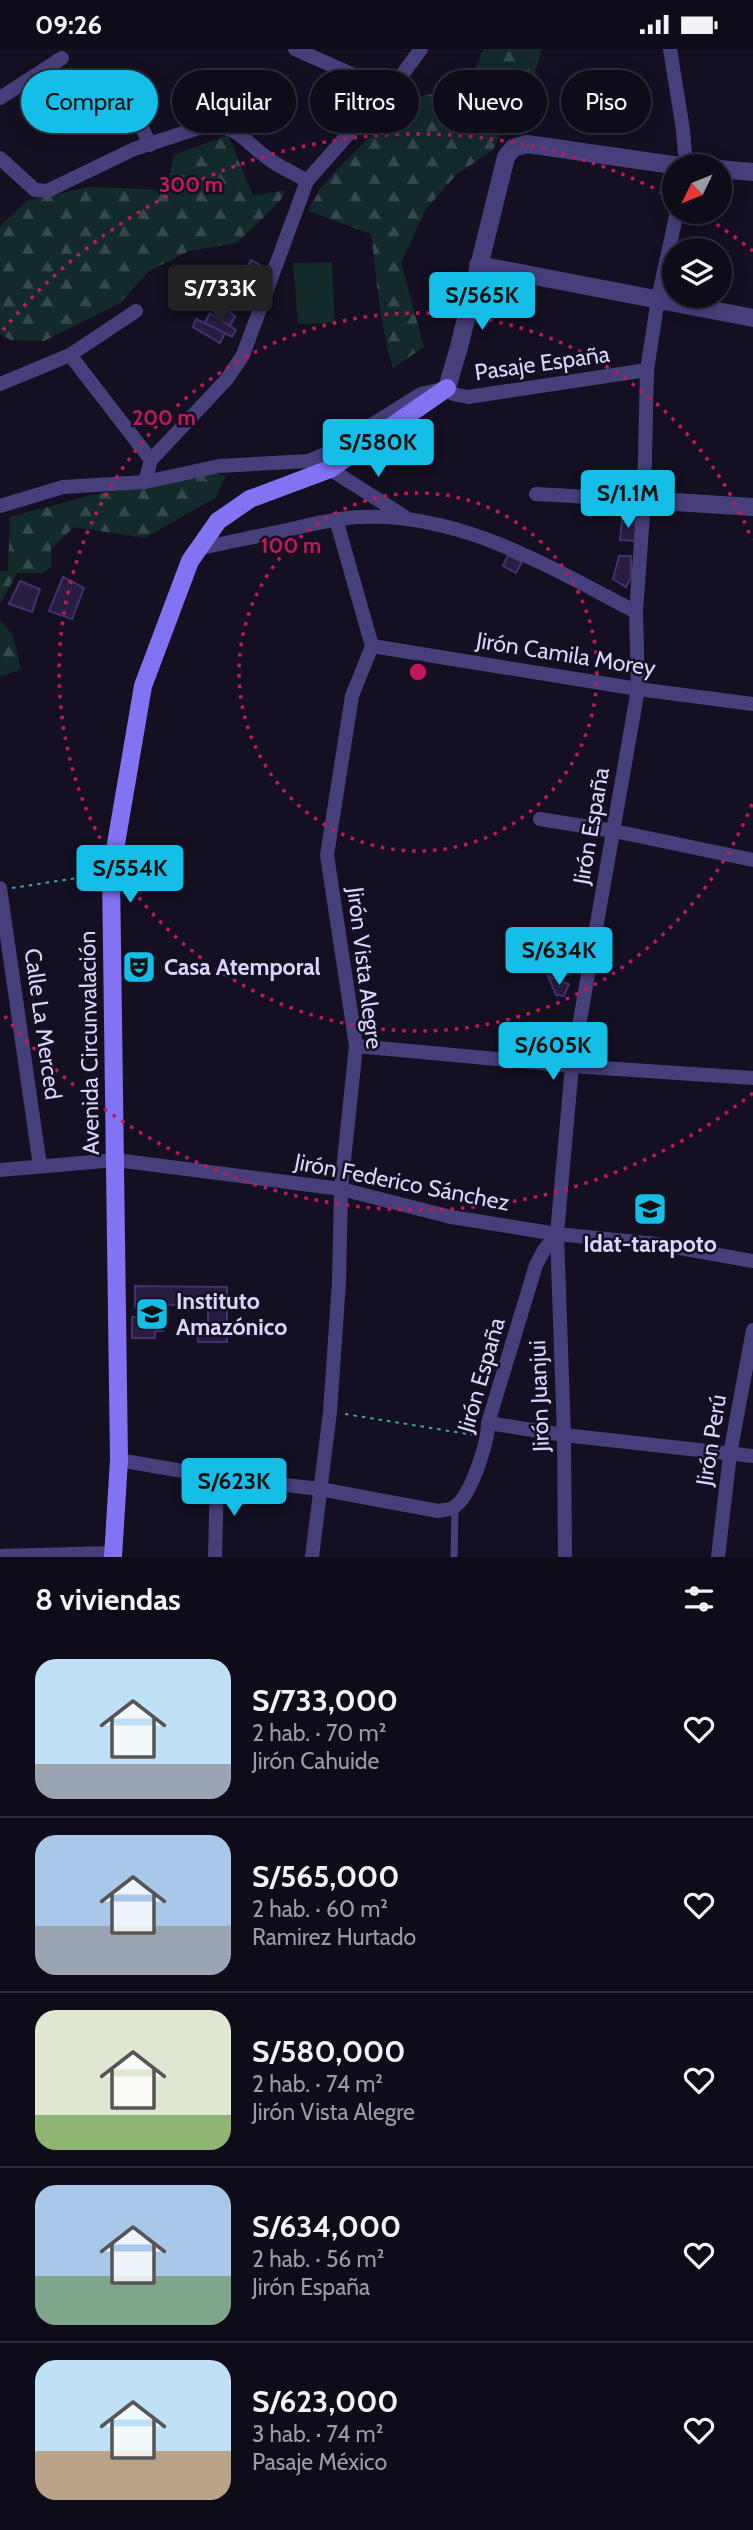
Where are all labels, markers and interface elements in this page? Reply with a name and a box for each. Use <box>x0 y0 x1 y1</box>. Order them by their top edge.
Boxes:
text: 09:26 <box>35 9 102 41</box>
chip: Comprar <box>21 70 158 133</box>
chip: Alquilar <box>172 70 296 133</box>
chip: Filtros <box>310 70 419 133</box>
chip: Nuevo <box>433 70 547 133</box>
chip: Piso <box>561 70 651 133</box>
north arrow <box>662 154 732 224</box>
map controls <box>662 154 732 308</box>
text: 300 m <box>159 172 223 197</box>
button: layers <box>662 238 732 308</box>
pin: S/733K <box>163 265 277 325</box>
pin: S/565K <box>425 273 539 332</box>
text: S/733K <box>184 274 256 302</box>
text: S/565K <box>445 281 519 309</box>
street label: Pasaje España <box>473 340 611 386</box>
text: 200 m <box>132 405 196 430</box>
pin: S/580K <box>321 419 435 479</box>
text: S/580K <box>339 428 417 456</box>
pin: S/1.1M <box>571 470 685 530</box>
text: S/1.1M <box>597 479 659 507</box>
text: 100 m <box>261 533 321 558</box>
street label: Jirón Camila Morey <box>473 626 658 682</box>
centre of rings <box>406 660 430 684</box>
street label: Jirón España <box>567 765 615 888</box>
pin: S/554K <box>73 845 187 905</box>
text: S/554K <box>92 854 168 882</box>
street label: Jirón Vista Alegre <box>341 884 389 1051</box>
pin: S/634K <box>502 927 616 987</box>
street label: Avenida Circunvalación <box>73 931 105 1155</box>
text: S/634K <box>521 936 597 964</box>
street label: Calle La Merced <box>19 946 67 1102</box>
theatre icon: Casa Atemporal <box>120 948 158 986</box>
place label: Casa Atemporal <box>164 953 321 981</box>
pin: S/605K <box>496 1023 610 1082</box>
text: S/605K <box>515 1031 591 1059</box>
street label: Jirón Federico Sánchez <box>291 1147 512 1217</box>
school or university icon: Idat-tarapoto <box>631 1190 669 1228</box>
place label: Idat-tarapoto <box>583 1230 717 1258</box>
place label: Instituto Amazónico <box>176 1287 287 1341</box>
school or university icon: Instituto Amazónico <box>133 1295 171 1333</box>
street label: Jirón España <box>451 1314 511 1437</box>
street label: Jirón Juanjui <box>523 1340 555 1453</box>
street label: Jirón Perú <box>690 1392 732 1489</box>
pin: S/623K <box>177 1459 291 1518</box>
text: S/623K <box>198 1467 270 1495</box>
icon: filters <box>680 1580 718 1618</box>
text: 8 viviendas <box>35 1581 181 1618</box>
text: S/733,000 <box>252 1682 398 1719</box>
icon: home <box>91 1687 175 1771</box>
icon: heart <box>680 1710 718 1748</box>
text: 2 hab. · 70 m² <box>252 1719 386 1747</box>
text: Jirón Cahuide <box>252 1747 379 1775</box>
text: S/565,000 <box>252 1858 399 1895</box>
icon: home <box>91 1863 175 1947</box>
icon: heart <box>680 1886 718 1924</box>
text: 2 hab. · 60 m² <box>252 1895 388 1923</box>
text: Ramirez Hurtado <box>252 1923 416 1951</box>
text: S/580,000 <box>252 2033 405 2070</box>
icon: home <box>91 2038 175 2122</box>
icon: heart <box>680 2061 718 2099</box>
text: 2 hab. · 74 m² <box>252 2070 383 2098</box>
text: Jirón Vista Alegre <box>252 2098 415 2126</box>
text: S/634,000 <box>252 2208 401 2245</box>
icon: home <box>91 2213 175 2297</box>
icon: heart <box>680 2236 718 2274</box>
text: 2 hab. · 56 m² <box>252 2245 384 2273</box>
text: Jirón España <box>252 2273 370 2301</box>
text: S/623,000 <box>252 2383 399 2420</box>
icon: home <box>91 2388 175 2472</box>
icon: heart <box>680 2411 718 2449</box>
text: 3 hab. · 74 m² <box>252 2420 383 2448</box>
text: Pasaje México <box>252 2448 387 2476</box>

